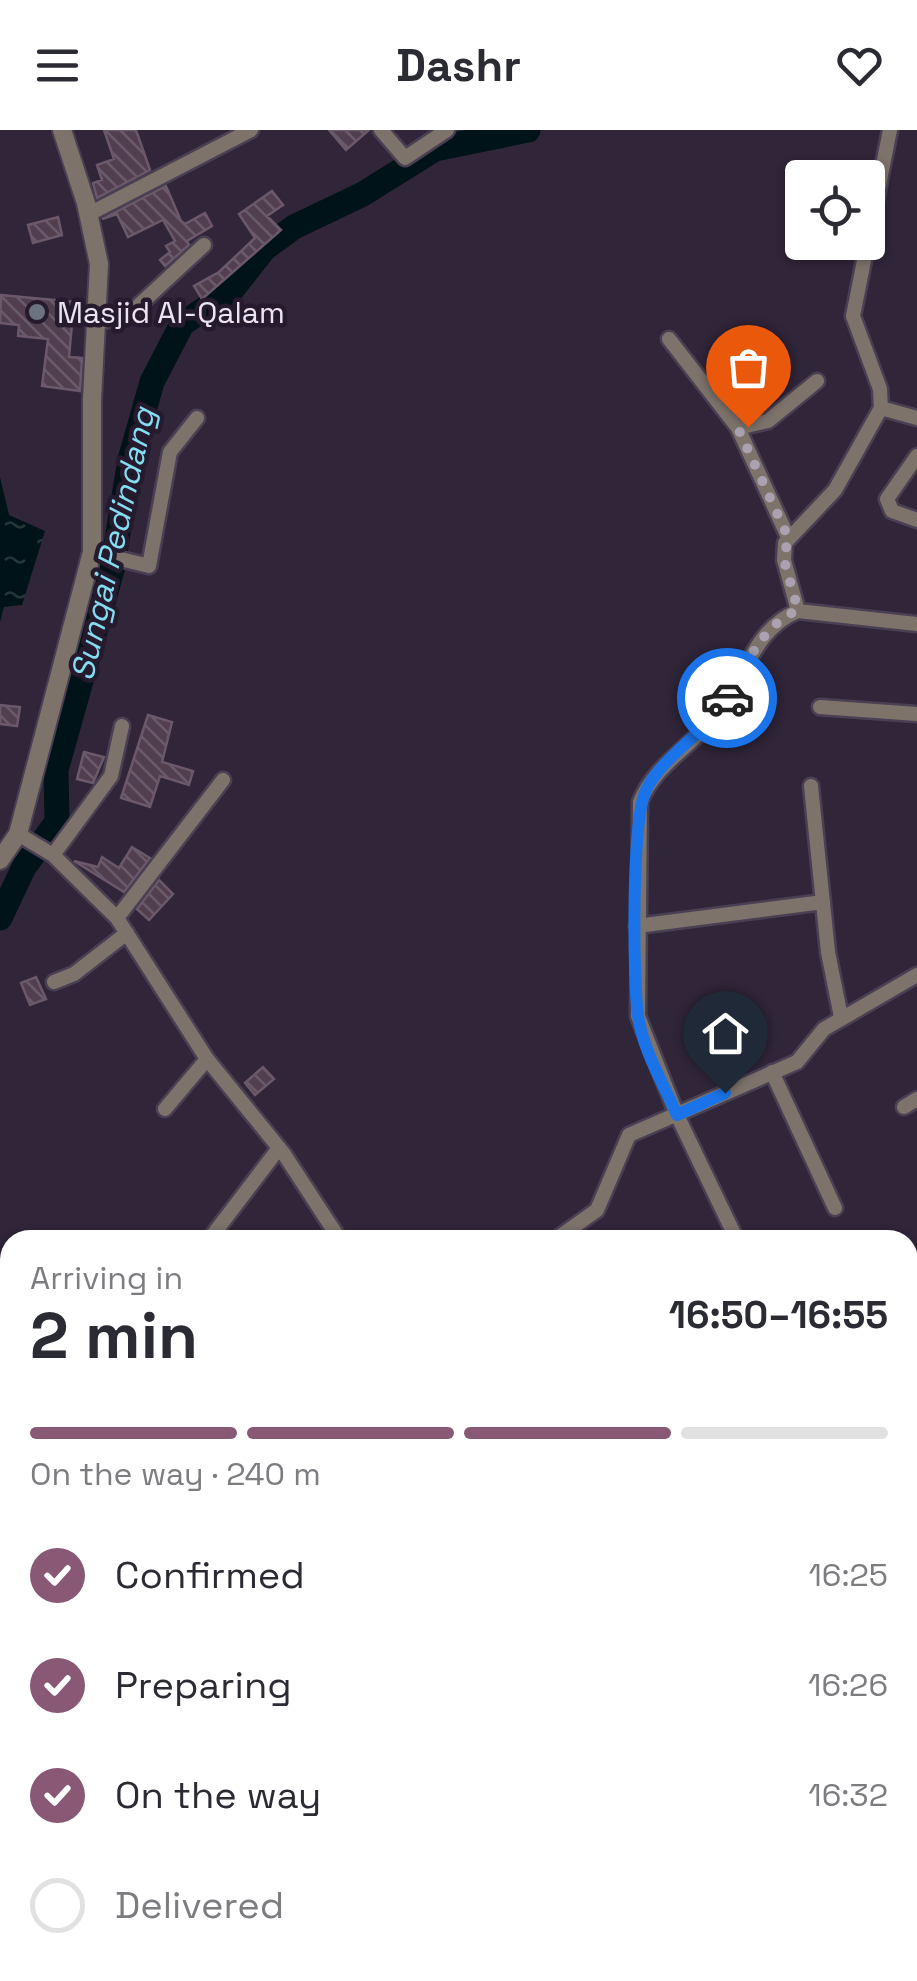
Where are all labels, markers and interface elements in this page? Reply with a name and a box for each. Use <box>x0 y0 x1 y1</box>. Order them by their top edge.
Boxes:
text: Dashr <box>396 37 521 94</box>
icon: menu <box>30 38 85 93</box>
icon: heart <box>832 38 887 93</box>
map controls <box>785 160 885 260</box>
button: locate <box>785 160 885 260</box>
place label: Masjid Al-Qalam <box>57 293 285 332</box>
marker: Masjid Al-Qalam <box>26 301 48 323</box>
pin <box>706 325 791 428</box>
icon: bag <box>721 340 776 395</box>
water label: Sungai Pedindang <box>62 402 164 684</box>
courier <box>677 648 777 748</box>
icon: car <box>700 671 755 726</box>
pin <box>683 991 768 1094</box>
icon: home <box>698 1006 753 1061</box>
text: Arriving in <box>30 1258 183 1298</box>
text: 16:50–16:55 <box>669 1291 888 1339</box>
text: 2 min <box>30 1294 198 1377</box>
text: On the way · 240 m <box>30 1454 321 1494</box>
icon: check <box>30 1548 85 1603</box>
text: Confirmed <box>115 1551 305 1599</box>
text: 16:25 <box>808 1555 888 1595</box>
icon: check <box>30 1658 85 1713</box>
text: Preparing <box>115 1661 292 1709</box>
text: 16:26 <box>808 1665 888 1705</box>
icon: check <box>30 1768 85 1823</box>
text: On the way <box>115 1771 321 1819</box>
text: 16:32 <box>808 1775 888 1815</box>
text: Delivered <box>115 1881 284 1929</box>

